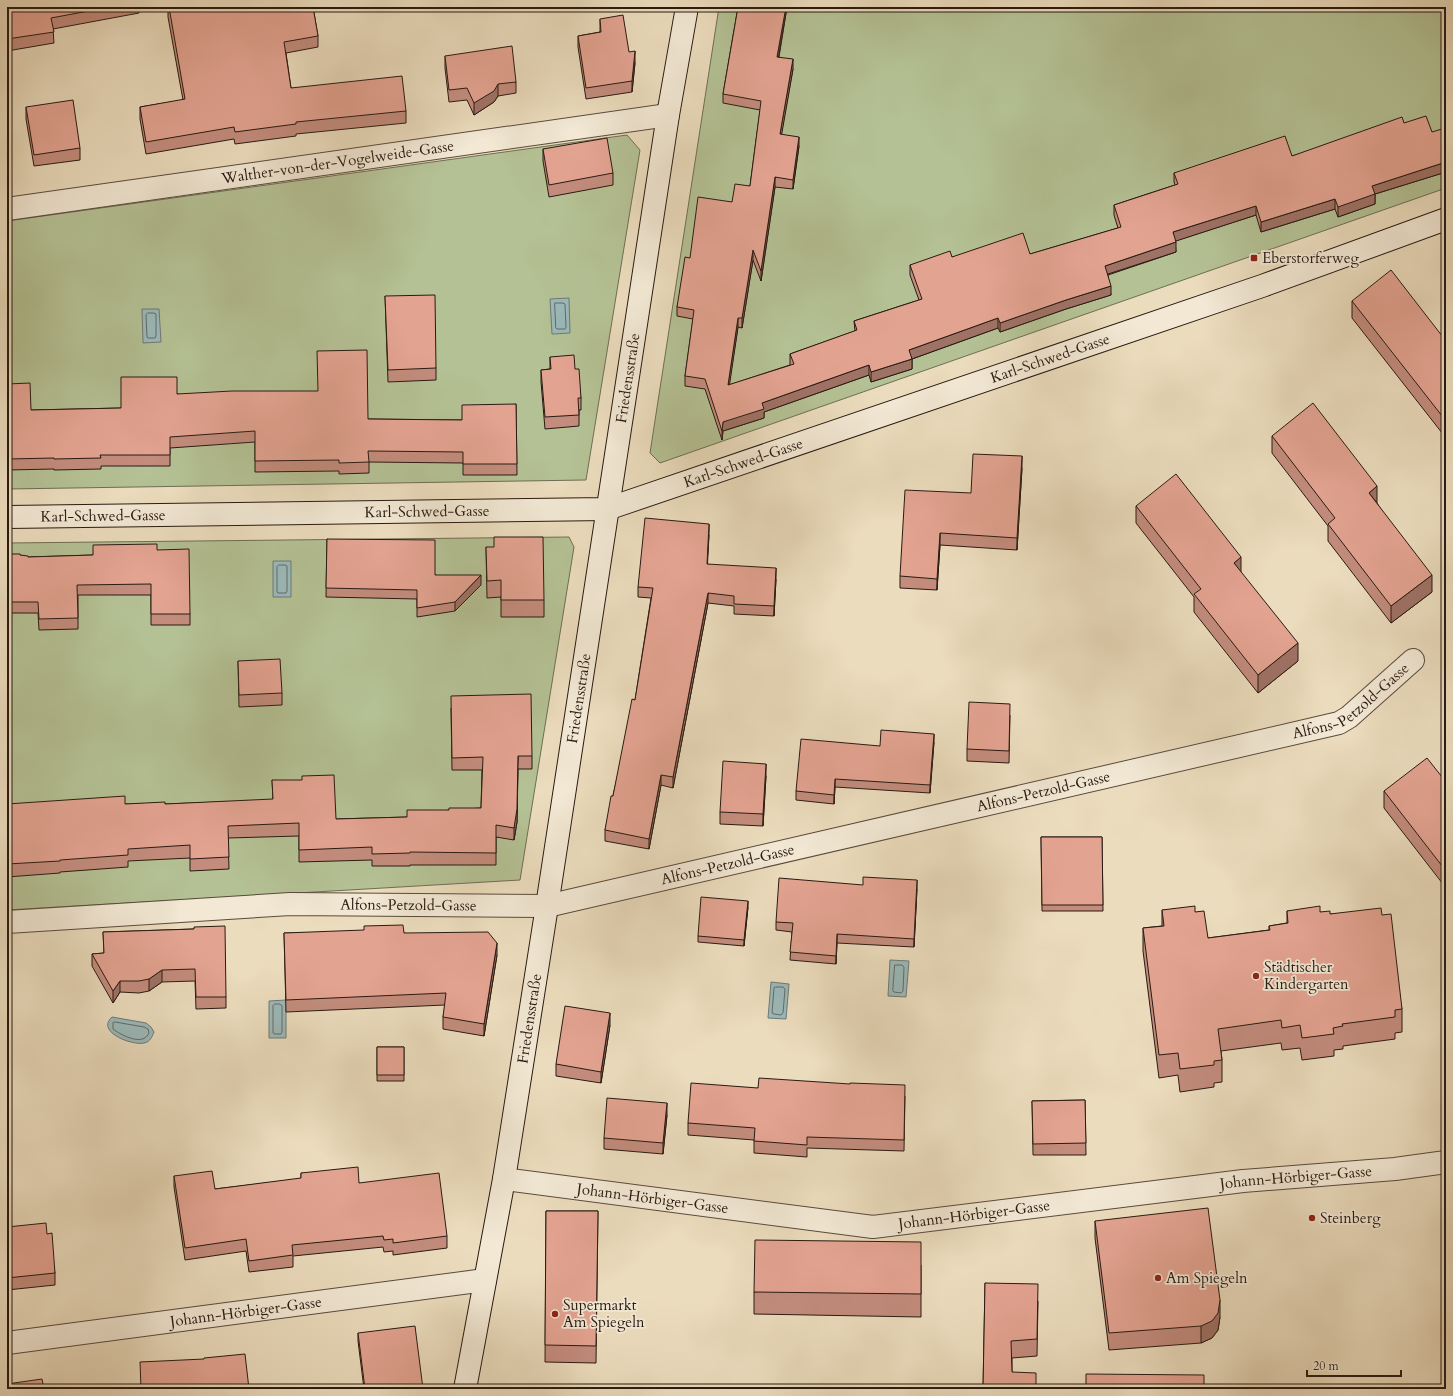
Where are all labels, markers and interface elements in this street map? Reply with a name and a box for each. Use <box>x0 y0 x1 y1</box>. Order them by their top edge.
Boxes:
street label: Walther-von-der-Vogelweide-Gasse <box>219 136 455 189</box>
place label: Eberstorferweg <box>1262 248 1360 268</box>
marker: Eberstorferweg <box>1249 253 1259 263</box>
street label: Karl-Schwed-Gasse <box>988 329 1113 388</box>
street label: Friedensstraße <box>611 331 645 425</box>
street label: Karl-Schwed-Gasse <box>681 433 806 492</box>
street label: Karl-Schwed-Gasse <box>364 501 490 522</box>
street label: Karl-Schwed-Gasse <box>40 505 166 527</box>
street label: Friedensstraße <box>562 652 596 745</box>
street label: Alfons-Petzold-Gasse <box>1290 658 1413 743</box>
street label: Alfons-Petzold-Gasse <box>975 766 1112 816</box>
street label: Alfons-Petzold-Gasse <box>659 839 797 889</box>
street label: Alfons-Petzold-Gasse <box>340 894 477 915</box>
place label: Städtischer Kindergarten <box>1264 957 1349 994</box>
marker: Städtischer Kindergarten <box>1251 971 1261 981</box>
street label: Friedensstraße <box>512 972 546 1065</box>
street label: Johann-Hörbiger-Gasse <box>1217 1161 1373 1194</box>
street label: Johann-Hörbiger-Gasse <box>574 1178 730 1218</box>
street label: Johann-Hörbiger-Gasse <box>895 1195 1051 1234</box>
place label: Steinberg <box>1320 1208 1381 1228</box>
marker: Steinberg <box>1307 1213 1317 1223</box>
place label: Am Spiegeln <box>1166 1268 1248 1288</box>
marker: Am Spiegeln <box>1153 1273 1163 1283</box>
street label: Johann-Hörbiger-Gasse <box>167 1292 323 1332</box>
place label: Supermarkt Am Spiegeln <box>563 1295 645 1332</box>
marker: Supermarkt Am Spiegeln <box>550 1309 560 1319</box>
scale bar <box>1307 1352 1401 1378</box>
text: 20 m <box>1313 1358 1340 1374</box>

